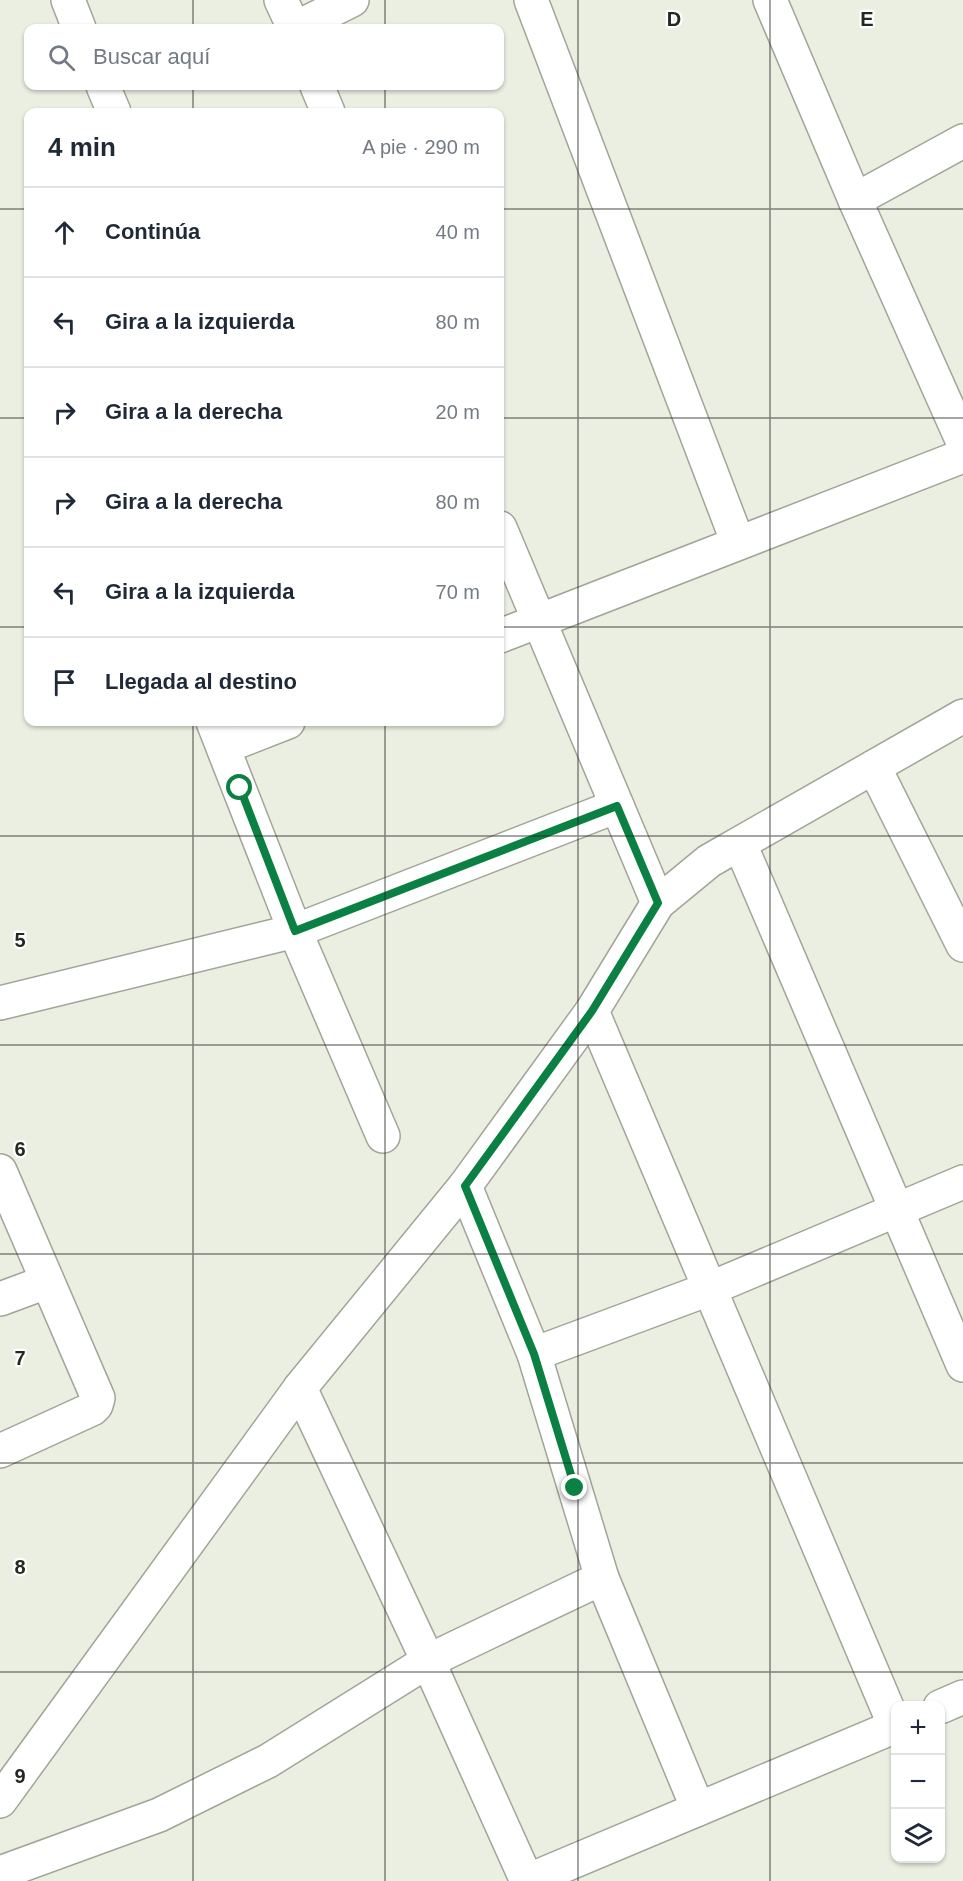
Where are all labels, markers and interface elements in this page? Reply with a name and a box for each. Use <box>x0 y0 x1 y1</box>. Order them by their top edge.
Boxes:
text: D <box>667 8 681 30</box>
text: E <box>860 8 874 30</box>
search box <box>24 24 504 90</box>
icon: search <box>45 41 78 74</box>
text: Buscar aquí <box>93 44 210 69</box>
text: 4 min <box>48 132 116 162</box>
text: A pie · 290 m <box>362 136 480 158</box>
icon: ahead <box>48 216 81 249</box>
text: Continúa <box>105 219 200 244</box>
text: 40 m <box>436 221 480 243</box>
icon: left <box>48 306 81 339</box>
text: Gira a la izquierda <box>105 309 295 334</box>
text: 80 m <box>436 311 480 333</box>
icon: right <box>48 396 81 429</box>
text: Gira a la derecha <box>105 399 282 424</box>
text: 20 m <box>436 401 480 423</box>
icon: right <box>48 486 81 519</box>
text: Gira a la derecha <box>105 489 282 514</box>
text: 80 m <box>436 491 480 513</box>
icon: left <box>48 576 81 609</box>
text: Gira a la izquierda <box>105 579 295 604</box>
text: 70 m <box>436 581 480 603</box>
icon: arrive <box>48 666 81 699</box>
text: Llegada al destino <box>105 669 297 694</box>
route start <box>226 774 252 800</box>
text: 5 <box>14 929 26 951</box>
text: 6 <box>14 1138 26 1160</box>
text: 7 <box>14 1347 26 1369</box>
route end <box>561 1474 587 1500</box>
text: 8 <box>14 1556 26 1578</box>
map controls <box>891 1701 945 1863</box>
button: + <box>891 1701 945 1755</box>
button: − <box>891 1755 945 1809</box>
text: 9 <box>14 1765 26 1787</box>
button: layers <box>891 1809 945 1863</box>

